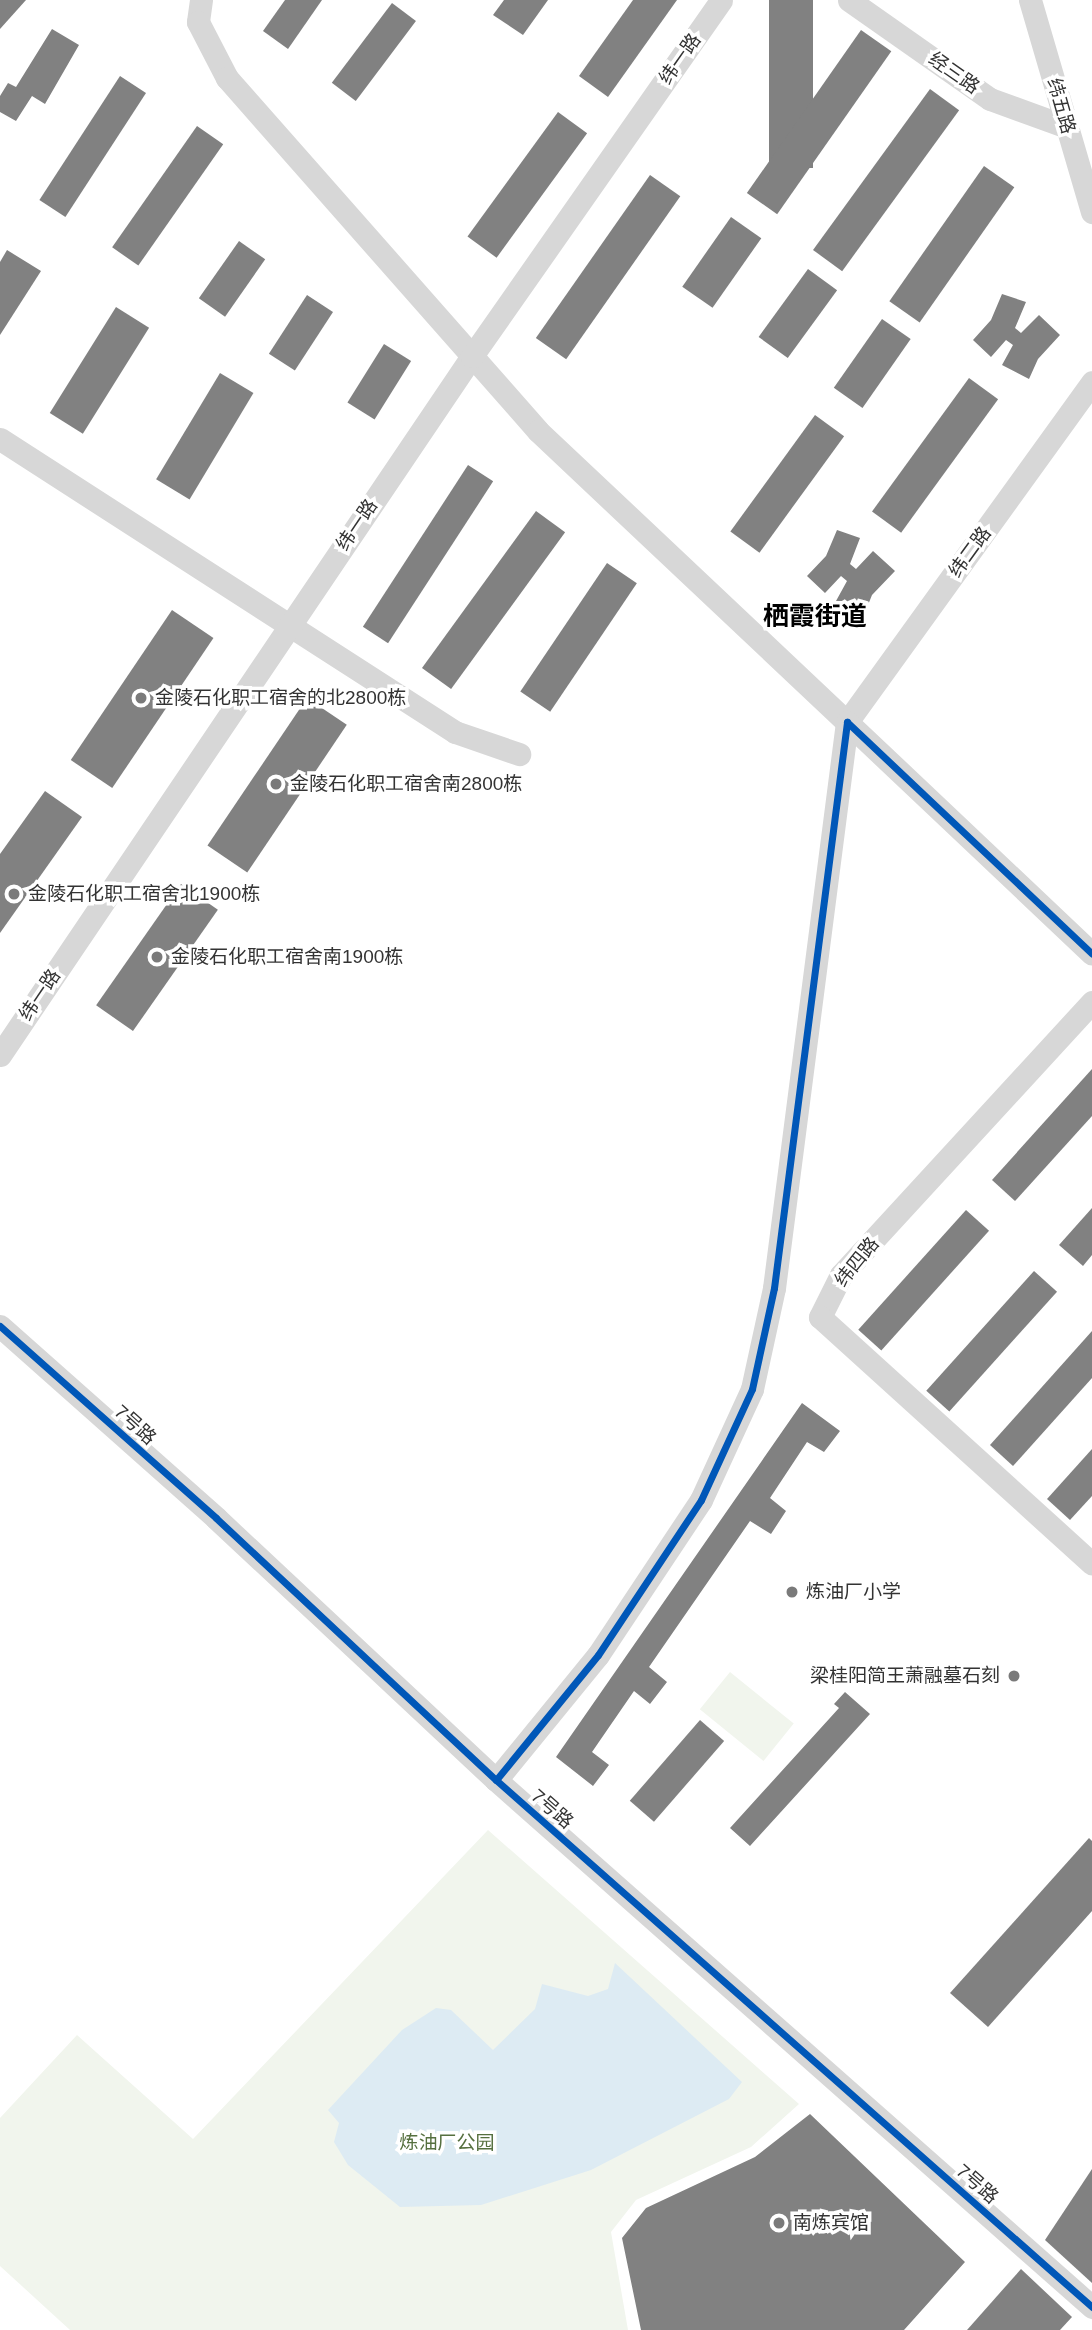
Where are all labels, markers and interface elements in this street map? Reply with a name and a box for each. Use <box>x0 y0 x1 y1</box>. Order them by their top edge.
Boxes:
street label: 纬一路 <box>654 29 706 89</box>
street label: 经三路 <box>924 47 984 99</box>
street label: 纬五路 <box>1042 75 1080 137</box>
street label: 纬一路 <box>332 495 382 555</box>
street label: 纬二路 <box>944 522 996 582</box>
district label: 栖霞街道 <box>763 601 867 633</box>
place label: 金陵石化职工宿舍的北2800栋 <box>155 687 406 709</box>
marker: 金陵石化职工宿舍的北2800栋 <box>133 690 149 706</box>
place label: 金陵石化职工宿舍南2800栋 <box>290 773 522 795</box>
marker: 金陵石化职工宿舍南2800栋 <box>268 776 284 792</box>
place label: 金陵石化职工宿舍北1900栋 <box>28 883 260 905</box>
marker: 金陵石化职工宿舍北1900栋 <box>6 886 22 902</box>
place label: 金陵石化职工宿舍南1900栋 <box>171 946 403 968</box>
marker: 金陵石化职工宿舍南1900栋 <box>149 949 165 965</box>
street label: 纬一路 <box>15 965 65 1025</box>
street label: 纬四路 <box>830 1233 884 1291</box>
street label: 7号路 <box>109 1400 161 1450</box>
place label: 炼油厂小学 <box>806 1581 901 1603</box>
marker: 炼油厂小学 <box>784 1584 800 1600</box>
place label: 梁桂阳简王萧融墓石刻 <box>810 1665 1000 1687</box>
marker: 梁桂阳简王萧融墓石刻 <box>1006 1668 1022 1684</box>
street label: 7号路 <box>526 1784 578 1834</box>
park label: 炼油厂公园 <box>400 2132 494 2154</box>
street label: 7号路 <box>951 2159 1003 2209</box>
place label: 南炼宾馆 <box>793 2212 869 2234</box>
marker: 南炼宾馆 <box>771 2215 787 2231</box>

